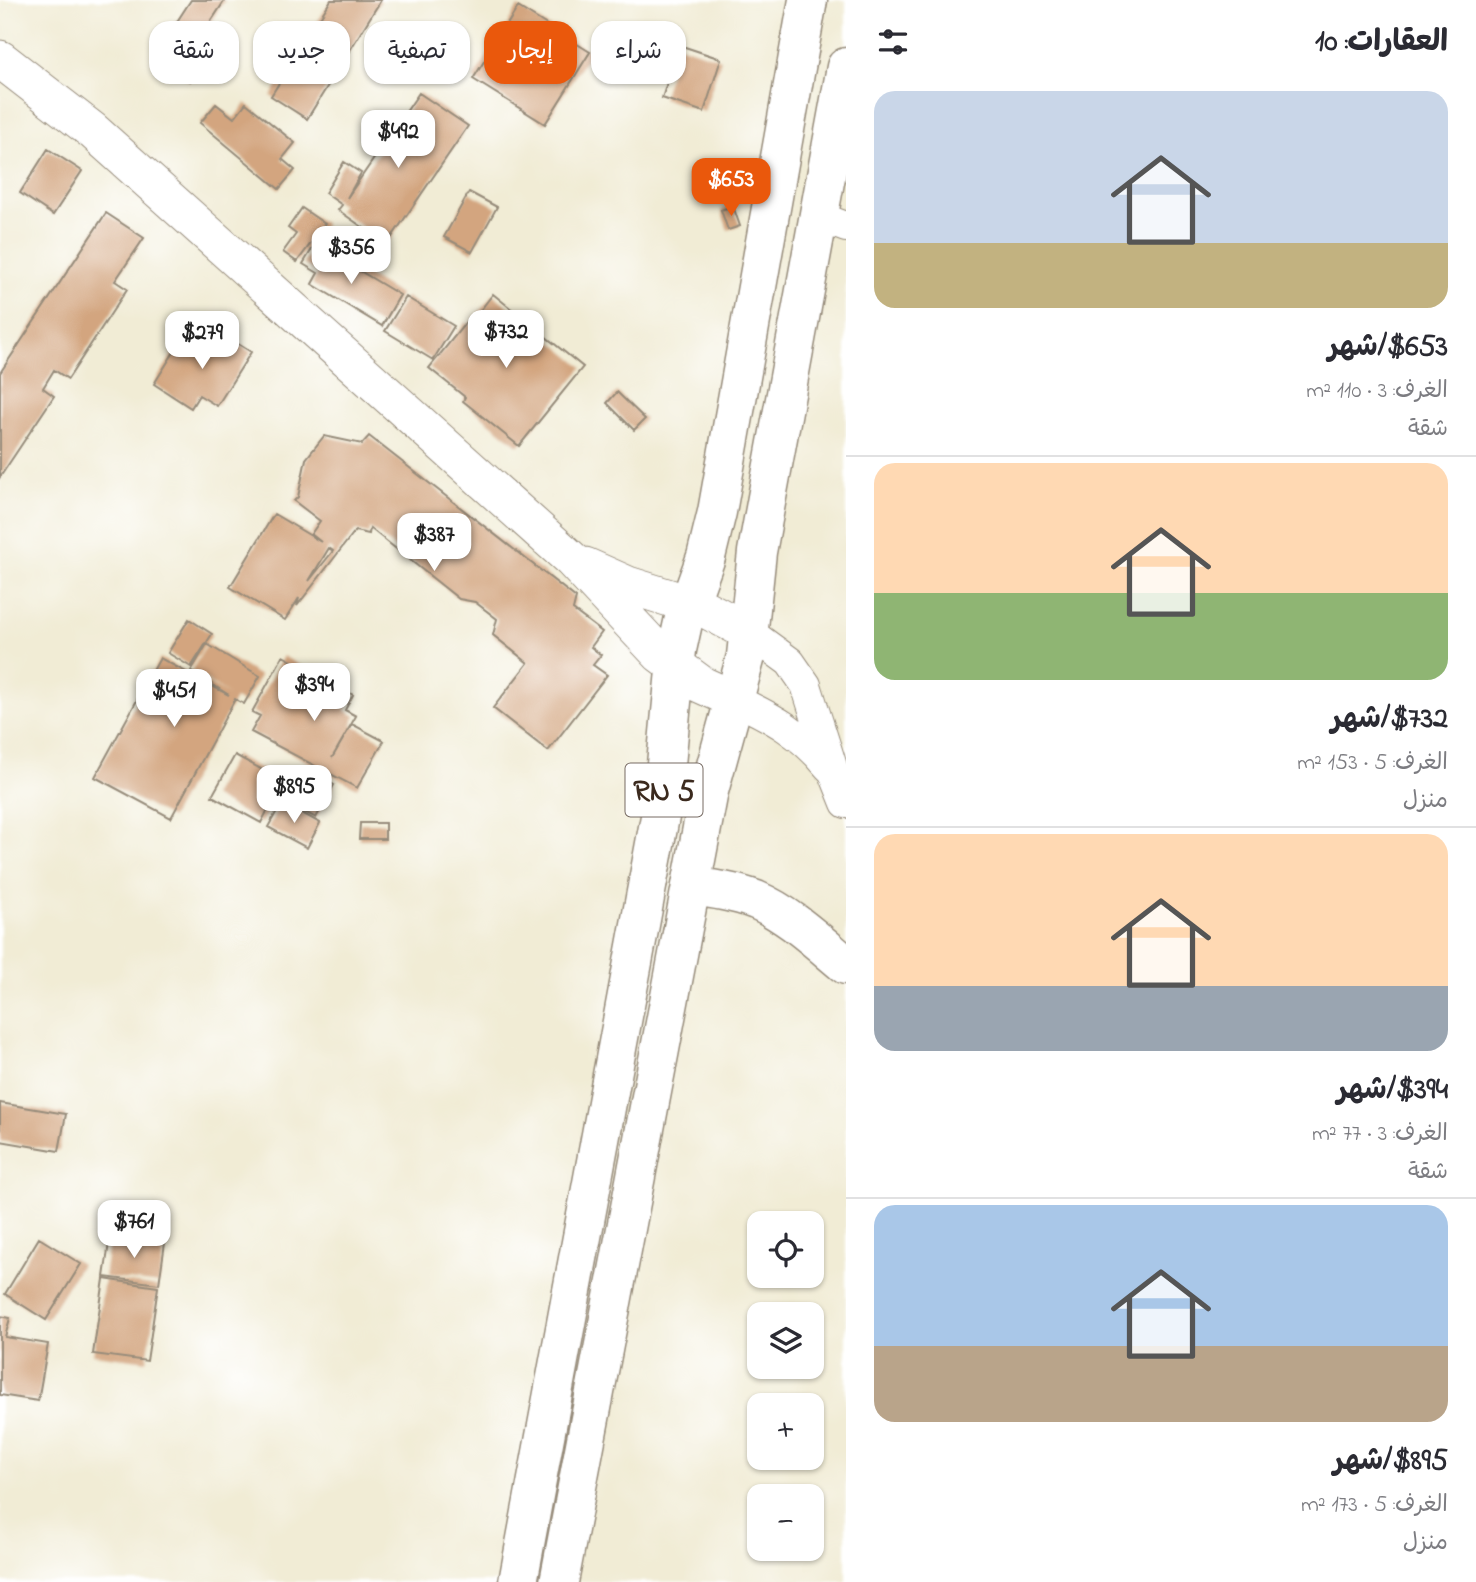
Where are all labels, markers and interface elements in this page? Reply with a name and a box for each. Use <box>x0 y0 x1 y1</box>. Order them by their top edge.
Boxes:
chip: شقة <box>149 21 239 84</box>
chip: جديد <box>253 21 350 84</box>
chip: تصفية <box>364 21 470 84</box>
chip: إيجار <box>484 21 577 84</box>
chip: شراء <box>591 21 686 84</box>
text: العقارات: 10 <box>1315 21 1448 65</box>
icon: filters <box>874 23 912 61</box>
pin: $492 <box>357 110 439 170</box>
text: $492 <box>377 116 419 149</box>
icon: home <box>1098 137 1224 263</box>
pin: $653 <box>690 158 772 218</box>
text: $653 <box>708 164 754 197</box>
pin: $356 <box>310 226 392 286</box>
text: $356 <box>328 232 374 265</box>
pin: $732 <box>465 310 547 370</box>
pin: $279 <box>161 312 243 371</box>
text: $732 <box>484 316 528 349</box>
text: $279 <box>181 317 223 350</box>
text: $653/شهر <box>1328 326 1448 370</box>
text: الغرف: 3 · 110 m² <box>1306 375 1448 408</box>
text: شقة <box>1408 413 1448 446</box>
icon: home <box>1098 509 1224 635</box>
pin: $387 <box>393 514 475 573</box>
text: $387 <box>413 519 455 552</box>
pin: $394 <box>273 664 355 723</box>
text: $394 <box>294 669 334 702</box>
pin: $451 <box>133 670 215 729</box>
text: $451 <box>152 675 196 708</box>
text: $732/شهر <box>1331 698 1448 742</box>
text: الغرف: 5 · 153 m² <box>1297 747 1448 780</box>
road number: RN 5 <box>626 764 702 817</box>
pin: $895 <box>253 766 335 825</box>
text: $895 <box>273 771 315 804</box>
text: منزل <box>1403 785 1448 818</box>
icon: home <box>1098 880 1224 1006</box>
text: $394/شهر <box>1337 1069 1448 1113</box>
text: الغرف: 3 · 77 m² <box>1312 1118 1448 1151</box>
text: شقة <box>1408 1156 1448 1189</box>
pin: $761 <box>93 1200 175 1260</box>
text: $761 <box>114 1206 154 1239</box>
map controls <box>747 1211 824 1561</box>
button: locate <box>747 1211 824 1288</box>
icon: home <box>1098 1251 1224 1377</box>
button: layers <box>747 1302 824 1379</box>
button: + <box>747 1393 824 1470</box>
text: $895/شهر <box>1333 1440 1448 1484</box>
button: − <box>747 1484 824 1561</box>
text: الغرف: 5 · 173 m² <box>1301 1489 1448 1522</box>
text: منزل <box>1403 1527 1448 1560</box>

